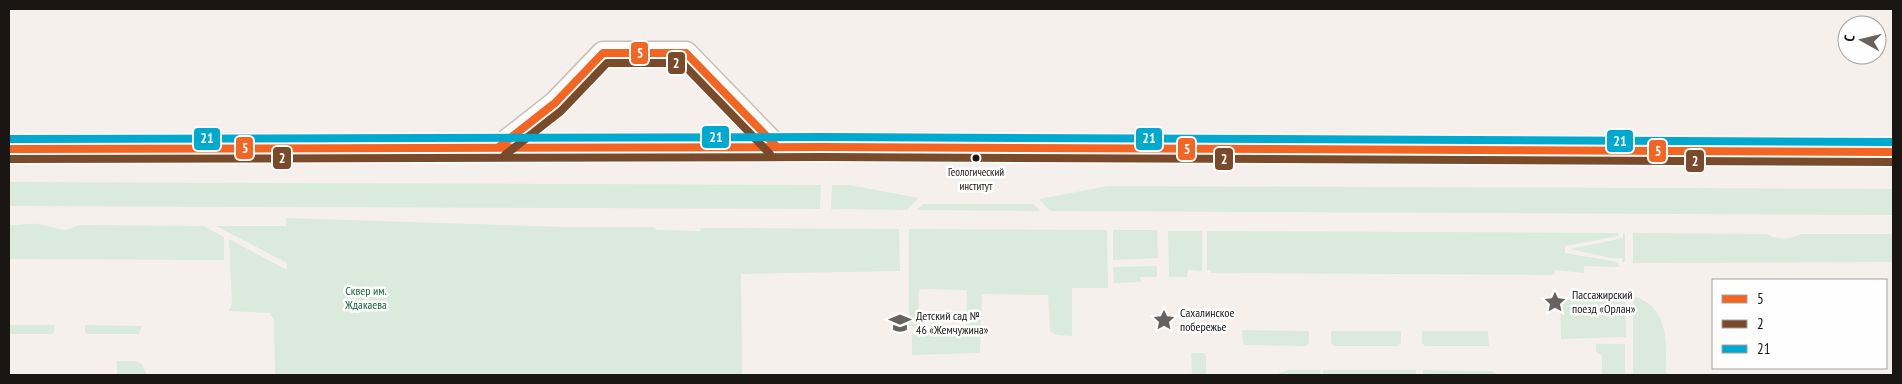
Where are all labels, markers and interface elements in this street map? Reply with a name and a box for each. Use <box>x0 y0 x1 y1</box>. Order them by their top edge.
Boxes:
north arrow <box>1837 15 1887 65</box>
text: С <box>1840 33 1859 43</box>
line badge: 5 <box>630 41 649 65</box>
text: 5 <box>637 44 643 62</box>
line badge: 2 <box>667 51 686 75</box>
text: 2 <box>673 54 679 72</box>
line badge: 21 <box>701 125 730 149</box>
line badge: 21 <box>193 127 221 151</box>
line badge: 21 <box>1135 127 1163 151</box>
text: 21 <box>709 128 723 146</box>
text: 21 <box>200 129 214 147</box>
text: 21 <box>1142 129 1156 147</box>
line badge: 21 <box>1606 129 1634 153</box>
text: 21 <box>1613 132 1627 150</box>
line badge: 5 <box>235 136 254 160</box>
line badge: 5 <box>1177 137 1196 161</box>
text: 5 <box>242 139 248 157</box>
line badge: 5 <box>1648 139 1667 163</box>
text: 5 <box>1184 140 1190 158</box>
text: 5 <box>1655 142 1661 160</box>
line badge: 2 <box>272 146 292 170</box>
line badge: 2 <box>1214 147 1234 171</box>
text: 2 <box>279 149 285 167</box>
line badge: 2 <box>1685 149 1705 173</box>
text: 2 <box>1221 150 1227 168</box>
text: 2 <box>1692 152 1698 170</box>
marker: Геологический институт <box>971 153 981 163</box>
place label: Геологический институт <box>948 165 1004 193</box>
legend <box>1712 279 1887 369</box>
park label: Сквер им. Ждакаева <box>344 283 387 312</box>
place label: Пассажирский поезд «Орлан» <box>1572 287 1636 316</box>
place icon: Пассажирский поезд «Орлан» <box>1542 289 1568 315</box>
text: 5 <box>1757 289 1764 308</box>
place label: Сахалинское побережье <box>1180 305 1234 334</box>
place icon: Сахалинское побережье <box>1151 307 1177 333</box>
place label: Детский сад № 46 «Жемчужина» <box>916 308 989 337</box>
school or university icon: Детский сад № 46 «Жемчужина» <box>887 310 913 336</box>
text: 2 <box>1757 314 1764 333</box>
text: 21 <box>1757 339 1771 358</box>

